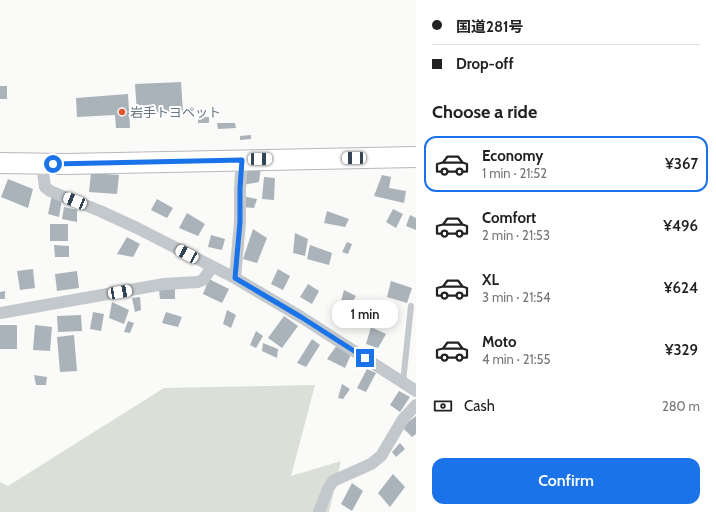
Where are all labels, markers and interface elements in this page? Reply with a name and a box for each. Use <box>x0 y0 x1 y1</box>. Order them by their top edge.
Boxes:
text: 国道281号 <box>456 18 524 36</box>
text: Drop-off <box>456 55 514 73</box>
text: Choose a ride <box>432 101 537 123</box>
place label: 岩手トヨペット <box>130 104 221 120</box>
marker: 岩手トヨペット <box>117 107 127 117</box>
icon: car <box>434 146 470 182</box>
text: Economy <box>482 147 543 165</box>
car <box>342 152 366 164</box>
car <box>248 153 272 165</box>
route start <box>44 155 62 173</box>
text: ¥367 <box>665 155 698 173</box>
text: 1 min · 21:52 <box>482 165 547 181</box>
car <box>62 191 88 211</box>
icon: car <box>434 208 470 244</box>
text: Comfort <box>482 209 536 227</box>
text: ¥496 <box>663 217 698 235</box>
text: 2 min · 21:53 <box>482 227 550 243</box>
car <box>174 243 200 265</box>
icon: car <box>434 270 470 306</box>
text: XL <box>482 271 499 289</box>
text: ¥624 <box>664 279 698 297</box>
car <box>107 284 133 300</box>
text: 3 min · 21:54 <box>482 289 551 305</box>
callout: 1 min <box>332 300 398 328</box>
text: 1 min <box>350 306 380 322</box>
icon: car <box>434 332 470 368</box>
text: Moto <box>482 333 516 351</box>
text: ¥329 <box>665 341 698 359</box>
route end <box>356 349 374 367</box>
text: 4 min · 21:55 <box>482 351 551 367</box>
icon: cash <box>432 395 454 417</box>
text: Cash <box>464 397 495 415</box>
text: 280 m <box>662 398 700 414</box>
button: Confirm <box>432 458 700 504</box>

